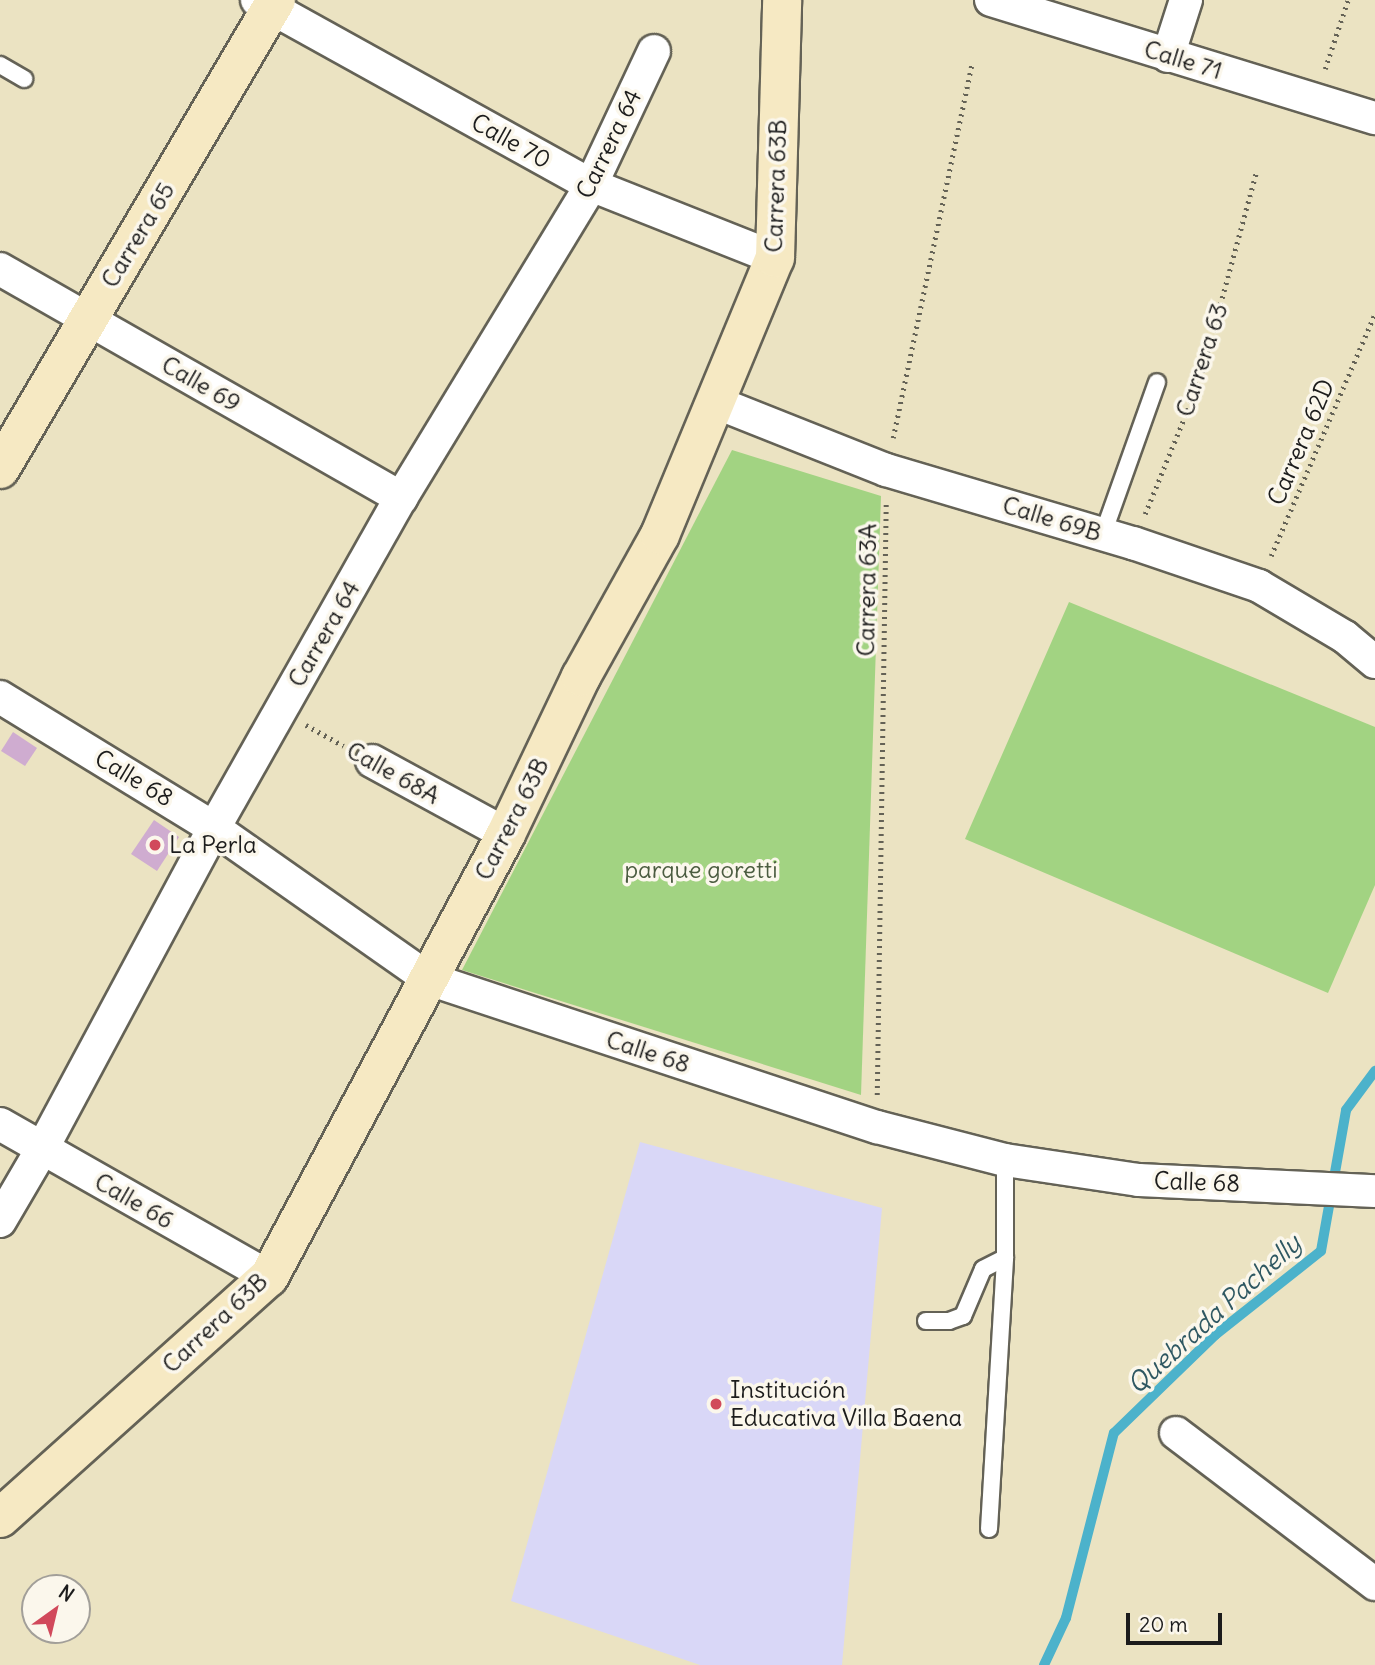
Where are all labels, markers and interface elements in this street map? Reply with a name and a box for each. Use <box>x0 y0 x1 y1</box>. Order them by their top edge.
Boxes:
street label: Calle 71 <box>1141 35 1225 85</box>
street label: Carrera 64 <box>570 85 648 203</box>
street label: Calle 70 <box>466 107 556 175</box>
street label: Carrera 63B <box>759 119 793 253</box>
street label: Carrera 65 <box>95 177 181 293</box>
street label: Carrera 63 <box>1170 300 1234 420</box>
street label: Calle 69 <box>156 350 246 418</box>
street label: Carrera 62D <box>1262 375 1340 509</box>
street label: Calle 69B <box>999 490 1105 548</box>
street label: Carrera 63A <box>851 523 883 657</box>
street label: Carrera 64 <box>282 576 366 692</box>
street label: Calle 68A <box>342 736 444 810</box>
street label: Calle 68 <box>90 743 178 813</box>
street label: Carrera 63B <box>469 753 555 885</box>
place label: La Perla <box>169 831 257 859</box>
marker: La Perla <box>147 837 163 853</box>
park label: parque goretti <box>624 856 778 884</box>
street label: Calle 68 <box>602 1025 694 1079</box>
street label: Calle 68 <box>1153 1166 1241 1198</box>
street label: Calle 66 <box>89 1167 179 1235</box>
water label: Quebrada Pachelly <box>1121 1228 1307 1400</box>
street label: Carrera 63B <box>156 1267 274 1379</box>
place label: Institución Educativa Villa Baena <box>730 1376 962 1432</box>
marker: Institución Educativa Villa Baena <box>708 1396 724 1412</box>
north arrow <box>21 1574 91 1644</box>
text: N <box>54 1580 79 1607</box>
scale bar <box>1130 1598 1226 1642</box>
text: 20 m <box>1139 1611 1188 1638</box>

